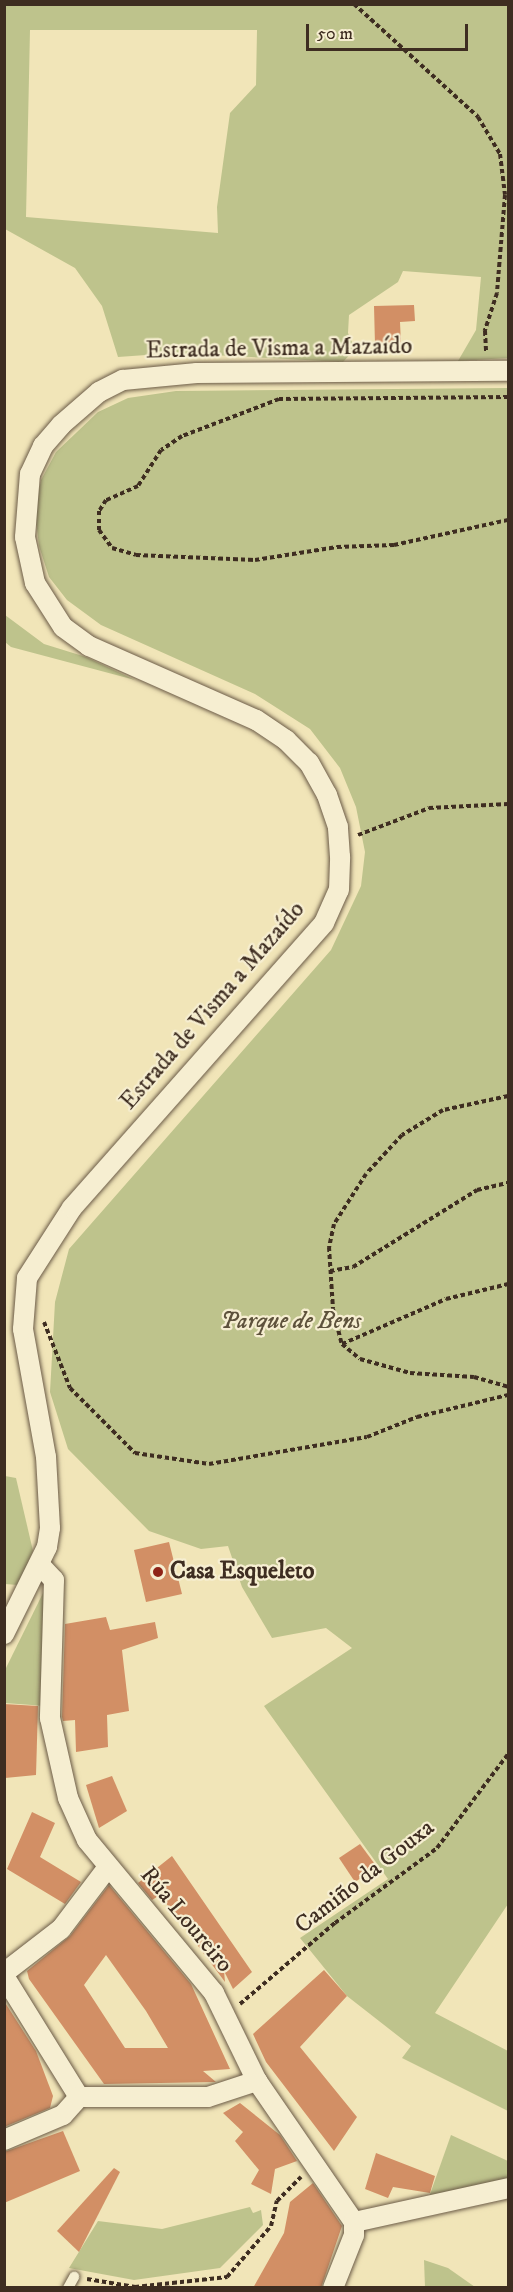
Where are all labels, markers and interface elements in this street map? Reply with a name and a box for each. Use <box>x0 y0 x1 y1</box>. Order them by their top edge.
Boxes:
scale bar <box>309 12 471 50</box>
text: 50 m <box>317 23 353 45</box>
street label: Estrada de Visma a Mazaído <box>145 332 413 366</box>
street label: Estrada de Visma a Mazaído <box>115 896 311 1116</box>
park label: Parque de Bens <box>221 1308 361 1336</box>
place label: Casa Esqueleto <box>170 1558 314 1586</box>
marker: Casa Esqueleto <box>151 1565 165 1579</box>
street label: Camiño da Gouxa <box>290 1814 440 1940</box>
street label: Rúa Loureiro <box>133 1861 239 1979</box>

